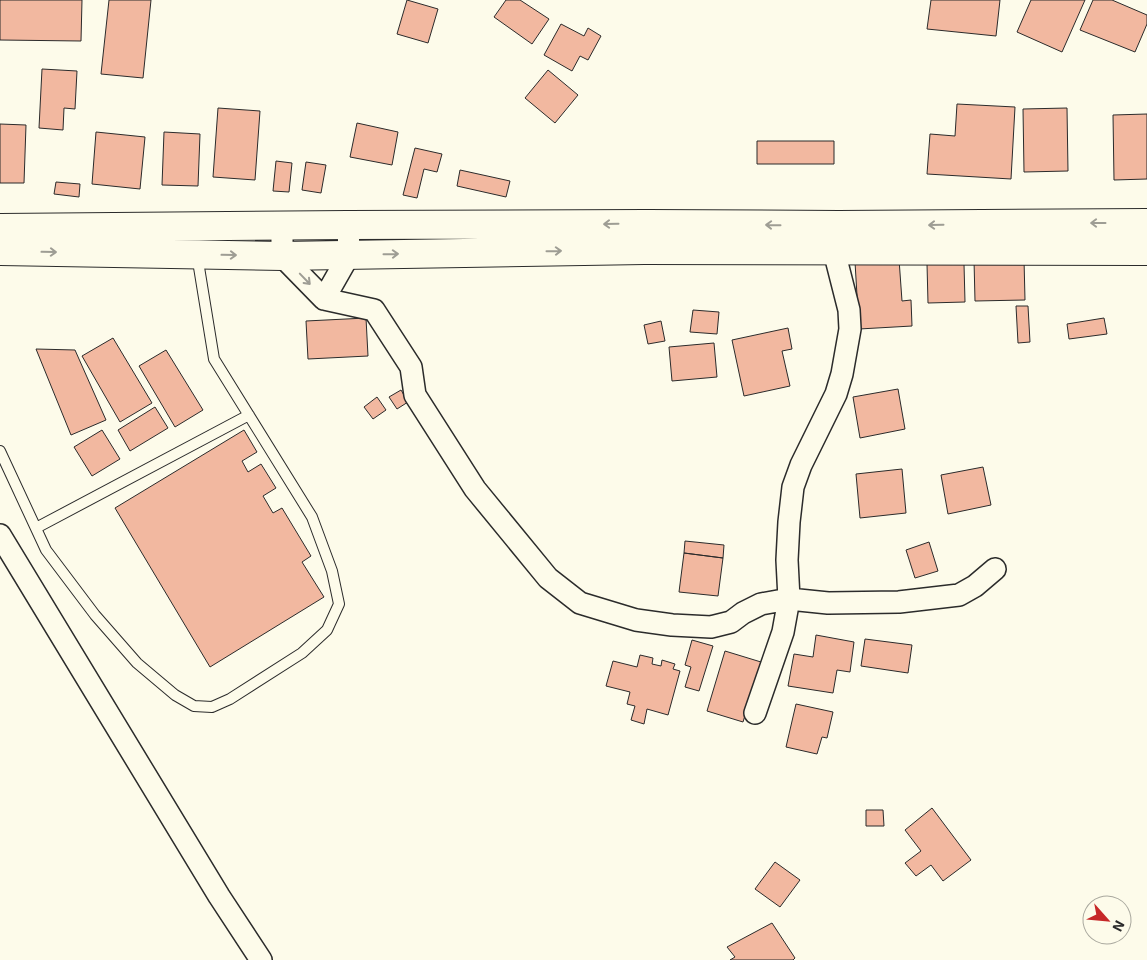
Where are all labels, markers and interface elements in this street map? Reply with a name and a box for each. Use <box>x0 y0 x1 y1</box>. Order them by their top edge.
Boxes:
one-way arrow <box>1091 218 1107 228</box>
one-way arrow <box>603 219 620 229</box>
one-way arrow <box>766 220 782 230</box>
one-way arrow <box>928 220 944 230</box>
one-way arrow <box>40 247 56 257</box>
one-way arrow <box>545 247 561 256</box>
one-way arrow <box>382 249 399 259</box>
one-way arrow <box>220 250 236 260</box>
one-way arrow <box>299 273 311 285</box>
north arrow <box>1082 895 1132 945</box>
text: N <box>1109 918 1129 934</box>

